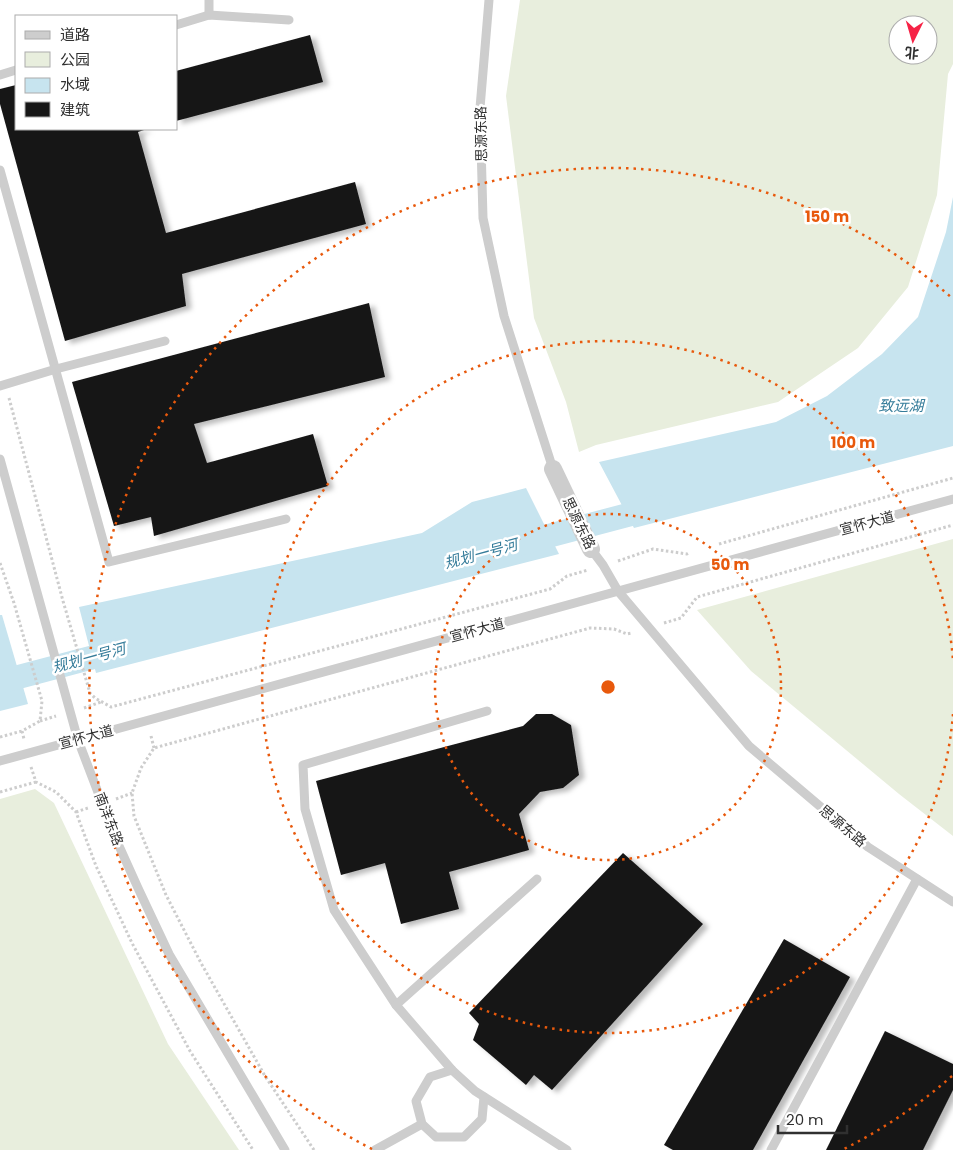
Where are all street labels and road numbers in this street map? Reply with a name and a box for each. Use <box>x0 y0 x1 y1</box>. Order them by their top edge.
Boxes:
street label: 思源东路 <box>471 106 491 162</box>
street label: 思源东路 <box>558 493 600 553</box>
street label: 宣怀大道 <box>837 506 897 540</box>
street label: 宣怀大道 <box>447 613 507 647</box>
street label: 宣怀大道 <box>56 720 116 754</box>
street label: 南洋东路 <box>90 789 128 849</box>
street label: 思源东路 <box>815 800 871 852</box>

